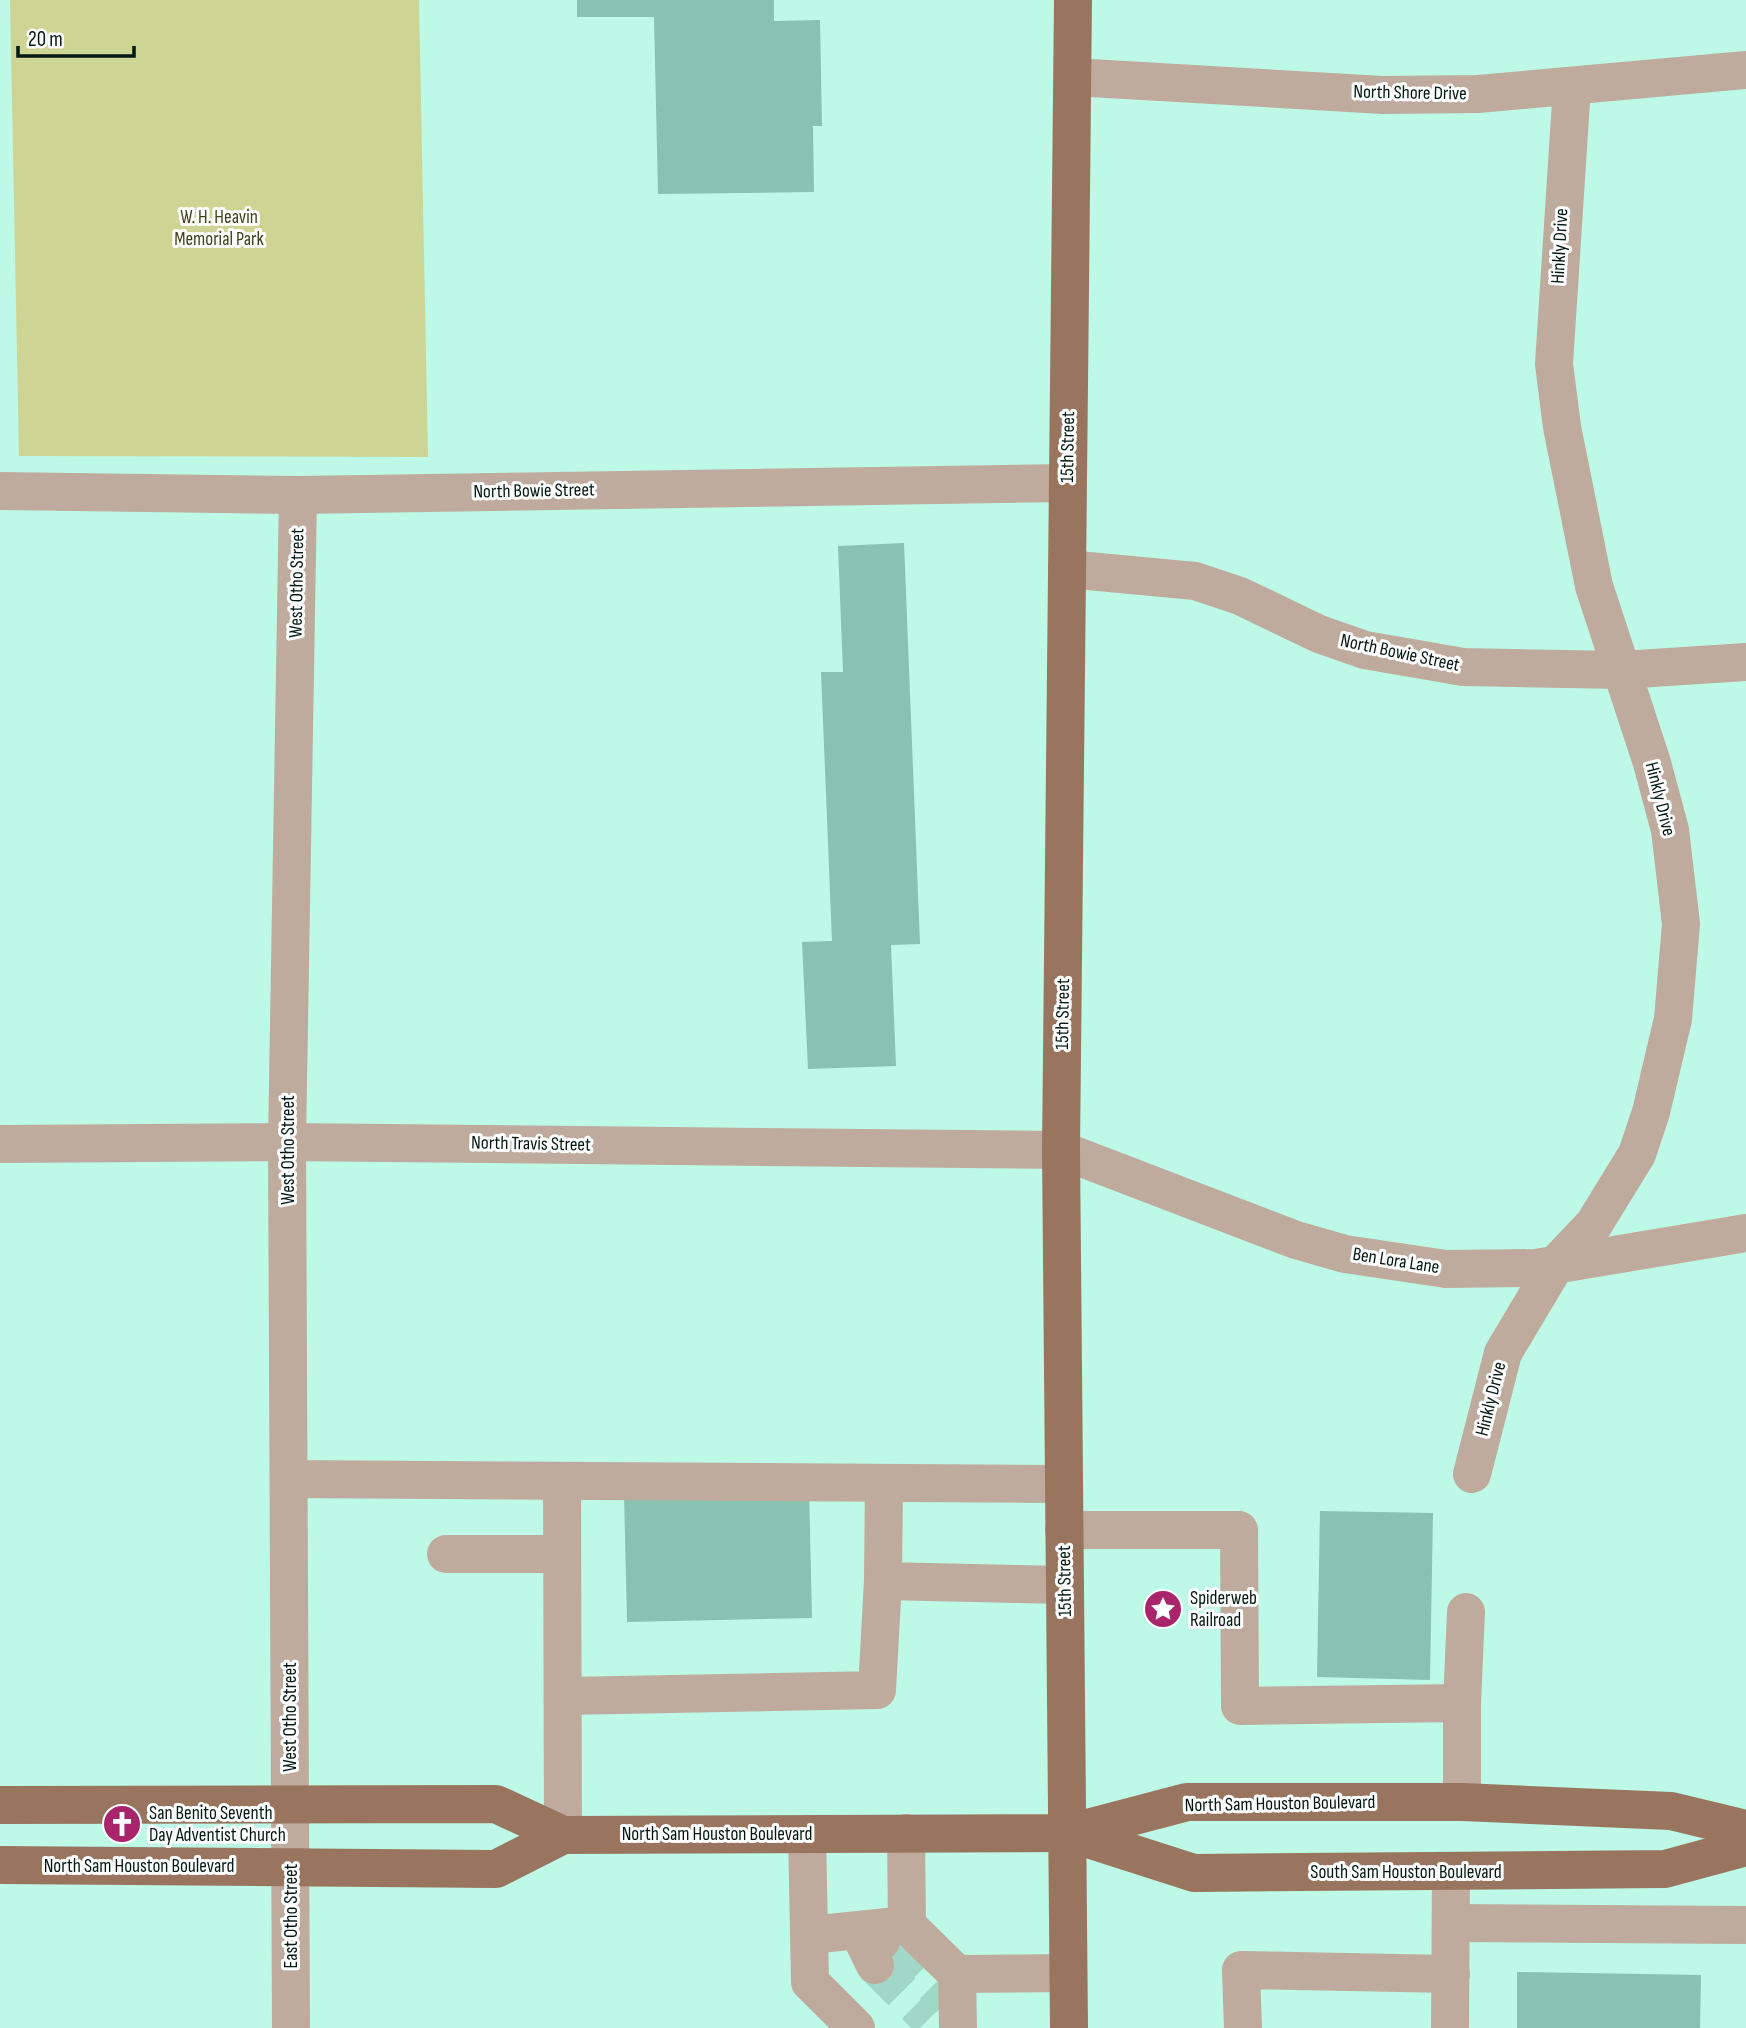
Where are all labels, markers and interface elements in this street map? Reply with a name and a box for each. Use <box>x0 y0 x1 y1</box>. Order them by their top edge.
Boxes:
scale bar <box>18 14 133 58</box>
text: 20 m <box>28 27 63 52</box>
street label: North Shore Drive <box>1353 81 1467 105</box>
park label: W. H. Heavin Memorial Park <box>174 206 265 251</box>
street label: Hinkly Drive <box>1547 208 1573 284</box>
street label: 15th Street <box>1056 411 1080 483</box>
street label: North Bowie Street <box>473 478 595 504</box>
street label: West Otho Street <box>285 528 309 638</box>
street label: North Bowie Street <box>1338 629 1462 677</box>
street label: Hinkly Drive <box>1640 760 1680 838</box>
street label: 15th Street <box>1051 978 1075 1050</box>
street label: West Otho Street <box>277 1095 300 1205</box>
street label: North Travis Street <box>471 1131 591 1157</box>
street label: Ben Lora Lane <box>1351 1243 1441 1279</box>
street label: Hinkly Drive <box>1471 1360 1511 1438</box>
street label: 15th Street <box>1053 1545 1077 1617</box>
place label: Spiderweb Railroad <box>1190 1587 1257 1632</box>
place icon: Spiderweb Railroad <box>1142 1588 1184 1630</box>
street label: West Otho Street <box>279 1662 302 1772</box>
street label: North Sam Houston Boulevard <box>1184 1791 1376 1817</box>
place label: San Benito Seventh Day Adventist Church <box>149 1802 286 1847</box>
church icon: San Benito Seventh Day Adventist Church <box>101 1803 143 1845</box>
street label: North Sam Houston Boulevard <box>622 1823 812 1846</box>
street label: North Sam Houston Boulevard <box>44 1855 234 1878</box>
street label: South Sam Houston Boulevard <box>1310 1861 1502 1884</box>
street label: East Otho Street <box>280 1863 303 1968</box>

